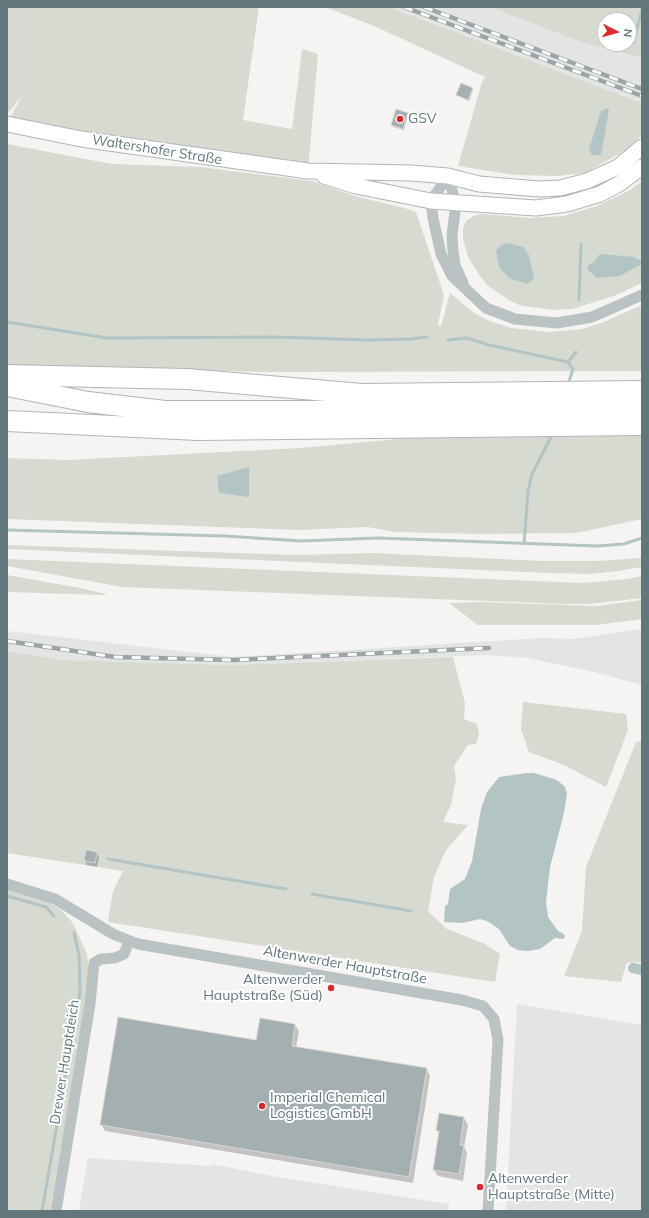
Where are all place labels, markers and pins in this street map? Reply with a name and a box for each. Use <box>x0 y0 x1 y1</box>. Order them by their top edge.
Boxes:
place label: GSV <box>408 111 437 127</box>
marker: GSV <box>395 114 405 124</box>
place label: Altenwerder Hauptstraße (Süd) <box>203 972 323 1004</box>
marker: Altenwerder Hauptstraße (Süd) <box>326 983 336 993</box>
place label: Imperial Chemical Logistics GmbH <box>270 1090 385 1122</box>
marker: Imperial Chemical Logistics GmbH <box>257 1101 267 1111</box>
place label: Altenwerder Hauptstraße (Mitte) <box>488 1171 615 1204</box>
marker: Altenwerder Hauptstraße (Mitte) <box>475 1182 485 1192</box>

